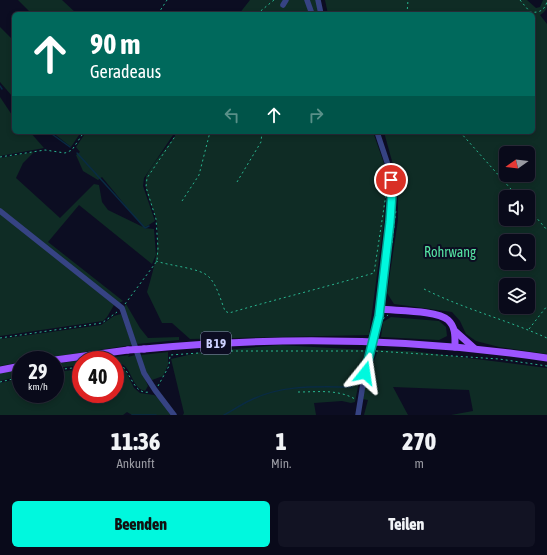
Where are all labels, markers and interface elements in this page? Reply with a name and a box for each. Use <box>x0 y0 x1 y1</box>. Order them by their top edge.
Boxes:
icon: ahead <box>24 28 76 80</box>
text: 90 m <box>90 28 140 60</box>
text: Geradeaus <box>90 61 161 82</box>
icon: left <box>221 104 243 126</box>
icon: ahead <box>263 104 285 126</box>
icon: right <box>305 104 327 126</box>
north arrow <box>499 146 535 182</box>
map controls <box>499 146 535 314</box>
pin <box>374 163 408 197</box>
icon: arrive <box>380 169 402 191</box>
button: sound <box>499 190 535 226</box>
button: search <box>499 234 535 270</box>
park label: Rohrwang <box>424 244 476 260</box>
button: layers <box>499 278 535 314</box>
road number: B 19 <box>201 332 231 354</box>
speed limit sign: 40 <box>72 351 124 403</box>
position arrow <box>344 352 386 394</box>
text: 29 <box>29 360 47 383</box>
text: km/h <box>28 381 48 392</box>
text: 11:36 <box>111 428 160 455</box>
text: 1 <box>276 428 287 455</box>
text: 270 <box>402 428 436 455</box>
text: Ankunft <box>116 456 155 471</box>
text: Min. <box>271 456 291 471</box>
text: m <box>415 456 424 471</box>
button: Beenden <box>12 501 270 547</box>
button: Teilen <box>278 501 535 547</box>

